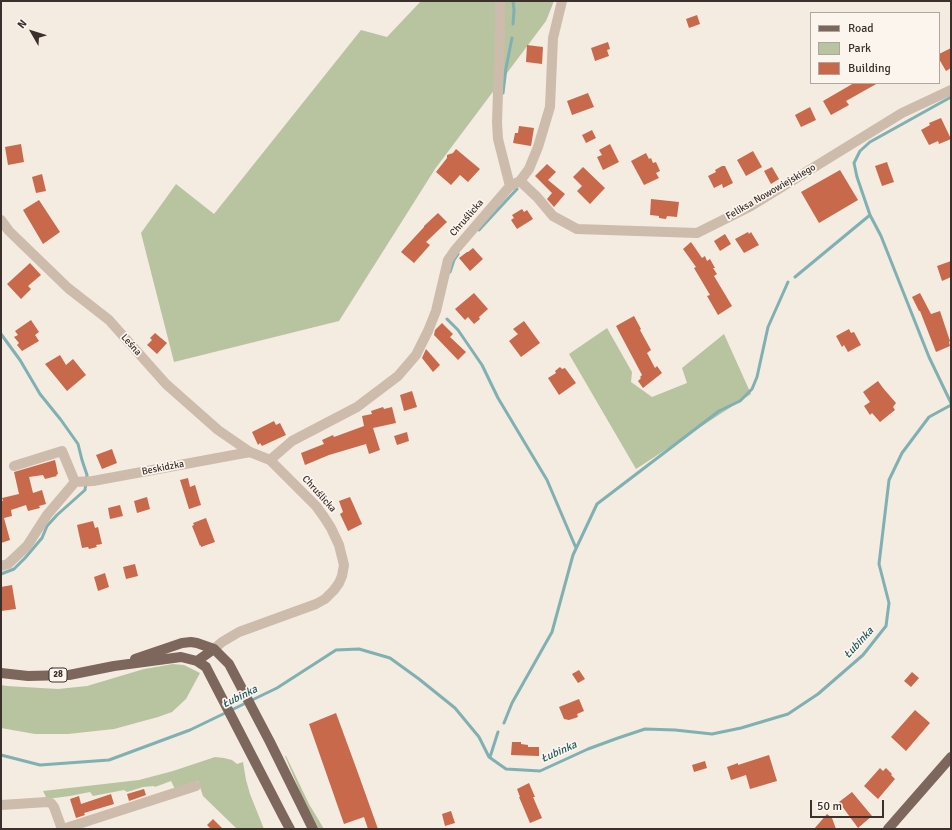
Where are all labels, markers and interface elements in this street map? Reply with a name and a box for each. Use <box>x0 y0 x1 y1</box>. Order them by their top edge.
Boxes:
north arrow <box>12 12 52 52</box>
legend <box>810 12 940 84</box>
text: N <box>15 17 30 31</box>
text: Road <box>848 21 874 36</box>
text: Park <box>848 41 871 56</box>
text: Building <box>848 61 891 76</box>
street label: Feliksa Nowowiejskiego <box>724 161 818 223</box>
street label: Chruślicka <box>448 197 486 239</box>
street label: Leśna <box>118 332 144 358</box>
street label: Beskidzka <box>141 458 185 478</box>
street label: Chruślicka <box>299 473 339 515</box>
water label: Łubinka <box>841 625 877 661</box>
road number: 28 <box>49 668 67 682</box>
water label: Łubinka <box>220 683 260 711</box>
water label: Łubinka <box>539 738 579 766</box>
scale bar <box>812 792 886 818</box>
text: 50 m <box>817 799 842 814</box>

